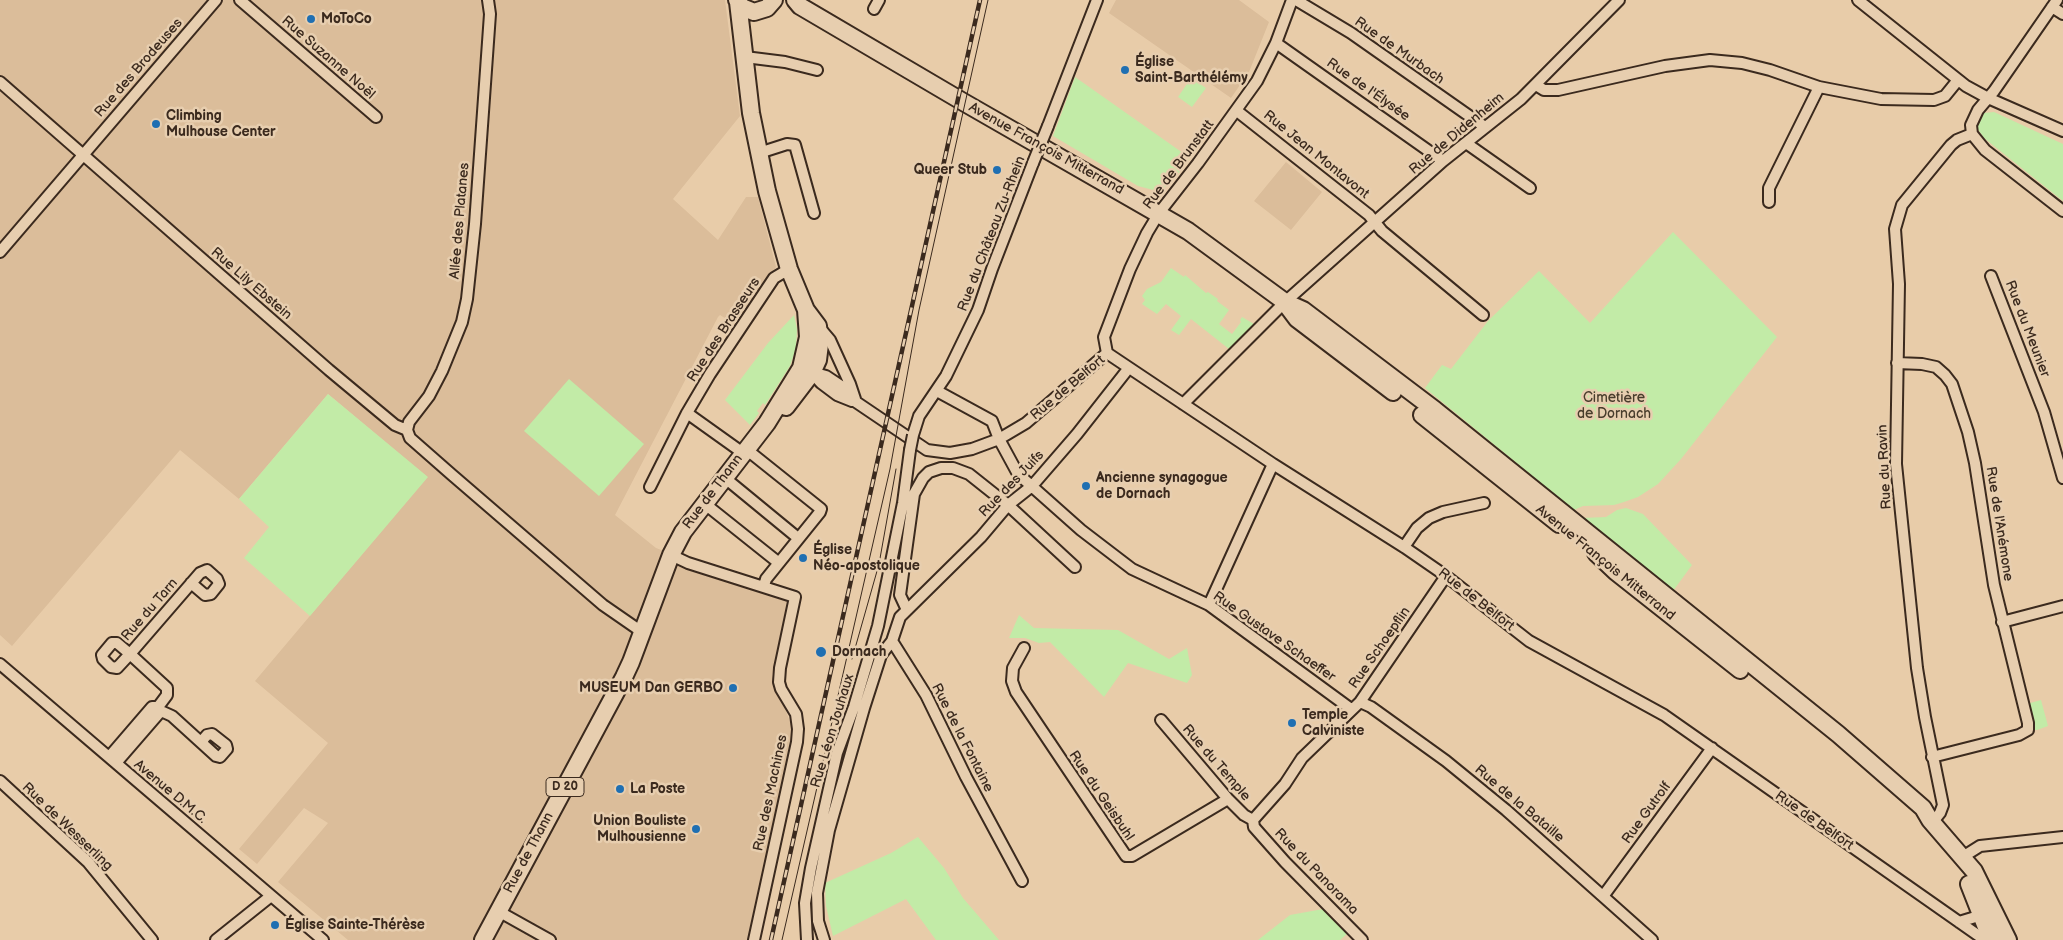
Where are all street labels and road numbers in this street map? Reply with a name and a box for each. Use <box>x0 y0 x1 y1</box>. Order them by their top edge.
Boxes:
street label: Rue Suzanne Noël <box>278 13 378 103</box>
street label: Rue de Murbach <box>1351 14 1447 88</box>
street label: Rue des Brodeuses <box>92 15 186 121</box>
street label: Rue de l'Élysée <box>1323 55 1413 125</box>
street label: Rue de Didenheim <box>1406 89 1508 179</box>
street label: Avenue François Mitterrand <box>966 99 1126 199</box>
street label: Rue Jean Montavont <box>1260 107 1372 203</box>
street label: Rue de Brunstatt <box>1140 117 1218 213</box>
street label: Rue du Château Zu-Rhein <box>955 154 1029 314</box>
street label: Allée des Platanes <box>447 162 473 280</box>
street label: Rue Lily Ebstein <box>207 244 295 324</box>
street label: Rue des Brasseurs <box>684 275 764 385</box>
street label: Rue du Meunier <box>2001 278 2053 380</box>
street label: Rue de Belfort <box>1027 352 1109 424</box>
street label: Rue du Ravin <box>1874 424 1896 510</box>
street label: Rue des Juifs <box>976 447 1048 521</box>
street label: Rue de Thann <box>679 451 747 533</box>
street label: Rue de l'Anémone <box>1982 465 2016 583</box>
street label: Avenue François Mitterrand <box>1532 502 1678 624</box>
street label: Rue de Belfort <box>1434 565 1518 635</box>
street label: Rue du Tarn <box>118 575 182 645</box>
street label: Rue Gustave Schaeffer <box>1209 588 1339 686</box>
street label: Rue Schoepflin <box>1346 604 1414 692</box>
street label: Rue Léon Jouhaux <box>808 672 858 790</box>
street label: Rue de la Fontaine <box>927 681 997 795</box>
street label: Rue du Temple <box>1178 721 1254 805</box>
street label: Rue des Machines <box>750 733 792 853</box>
street label: Rue du Geisbuhl <box>1065 748 1137 844</box>
street label: Avenue D.M.C. <box>130 757 210 827</box>
street label: Rue de la Bataille <box>1471 762 1567 846</box>
road number: D 20 <box>546 778 584 796</box>
street label: Rue de Wesserling <box>18 779 116 875</box>
street label: Rue Gutrolf <box>1619 779 1675 847</box>
street label: Rue de Belfort <box>1771 788 1857 854</box>
street label: Rue de Thann <box>501 810 557 896</box>
street label: Rue du Panorama <box>1270 825 1362 919</box>

